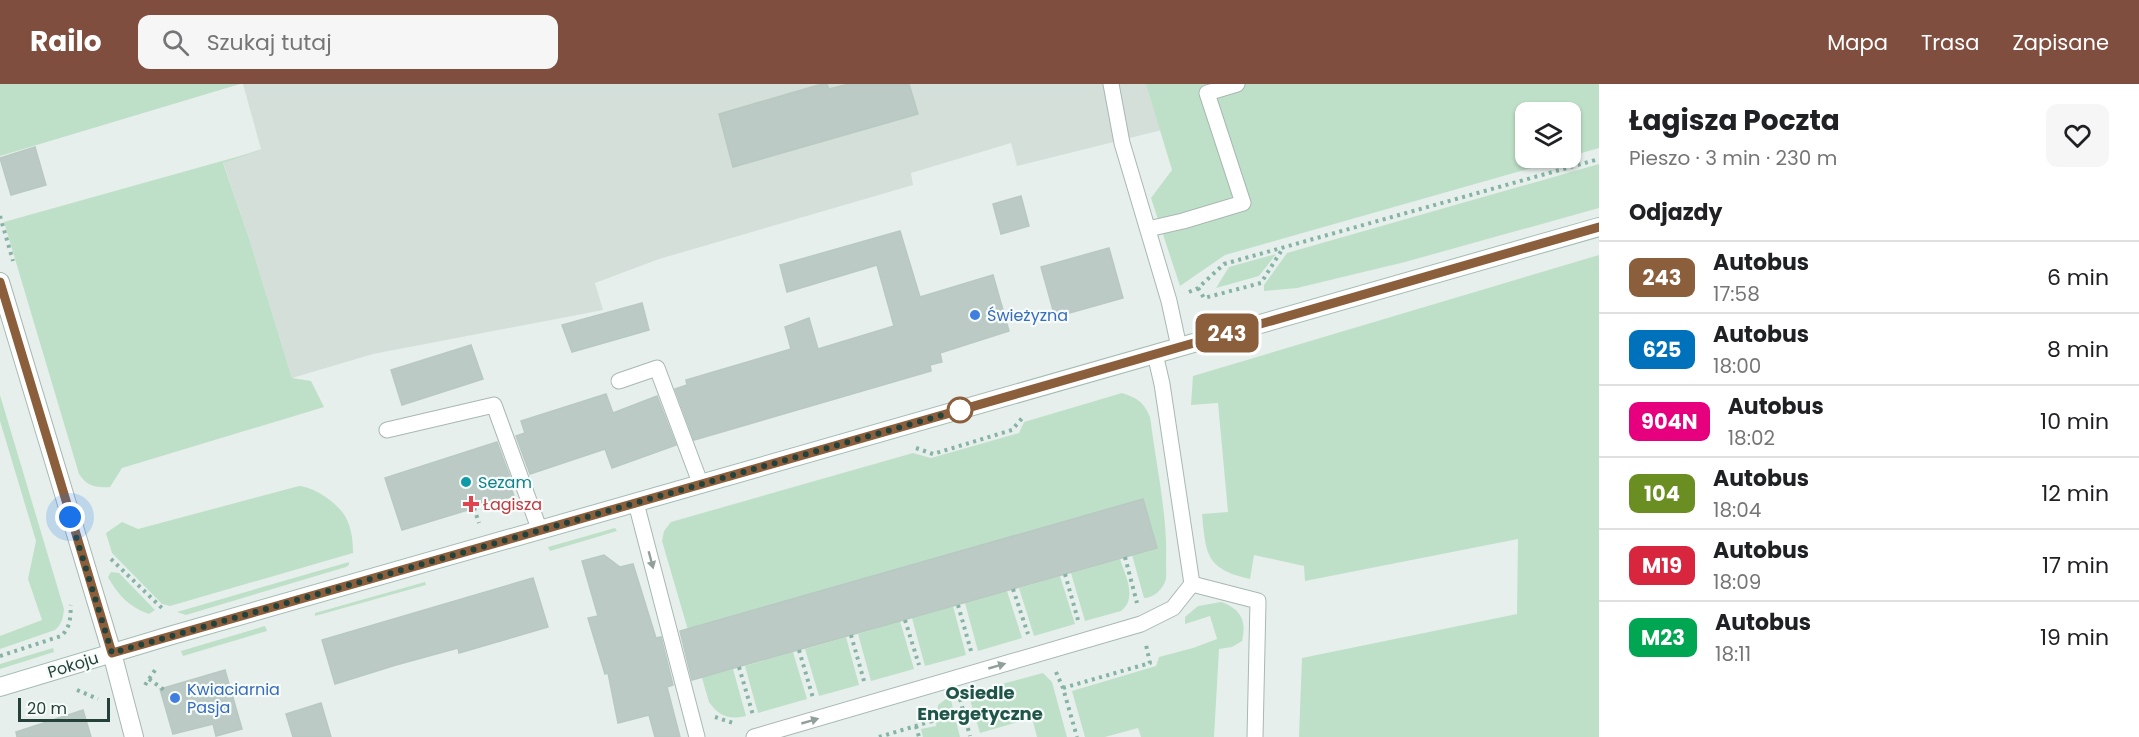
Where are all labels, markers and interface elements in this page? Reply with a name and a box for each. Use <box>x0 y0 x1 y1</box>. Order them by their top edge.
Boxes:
search box <box>138 15 558 69</box>
text: Railo <box>30 22 102 61</box>
icon: search <box>159 26 192 59</box>
text: Szukaj tutaj <box>207 27 332 58</box>
text: Mapa <box>1827 28 1888 57</box>
text: Trasa <box>1921 28 1979 57</box>
text: Zapisane <box>2012 28 2109 57</box>
text: Łagisza Poczta <box>1629 101 1840 140</box>
map controls <box>1515 102 1581 168</box>
button: layers <box>1515 102 1581 168</box>
button: heart <box>2046 104 2109 167</box>
text: Pieszo · 3 min · 230 m <box>1629 144 1837 172</box>
text: Odjazdy <box>1629 197 1722 228</box>
text: Autobus <box>1713 247 1809 278</box>
text: 6 min <box>2047 262 2109 293</box>
text: 243 <box>1643 263 1681 292</box>
text: 17:58 <box>1713 280 1760 308</box>
place label: Świeżyzna <box>987 304 1068 327</box>
marker: Świeżyzna <box>968 308 982 322</box>
line badge: 243 <box>1192 314 1262 352</box>
text: 243 <box>1208 319 1246 348</box>
text: Autobus <box>1713 319 1809 350</box>
text: 8 min <box>2047 334 2109 365</box>
text: 625 <box>1642 335 1682 364</box>
text: 18:00 <box>1713 352 1761 380</box>
text: Autobus <box>1728 391 1824 422</box>
unlabelled marker <box>947 397 973 423</box>
text: 10 min <box>2040 406 2109 437</box>
text: 904N <box>1641 407 1698 436</box>
text: 18:02 <box>1728 424 1775 452</box>
text: Autobus <box>1713 463 1809 494</box>
place label: Sezam <box>478 471 532 494</box>
marker: Sezam <box>459 475 473 489</box>
text: 12 min <box>2041 478 2109 509</box>
text: 104 <box>1644 479 1680 508</box>
place label: Łagisza <box>483 493 542 516</box>
text: 18:04 <box>1713 496 1761 524</box>
marker: Łagisza <box>464 497 478 511</box>
your location <box>55 502 85 532</box>
text: Autobus <box>1713 535 1809 566</box>
text: 17 min <box>2042 550 2109 581</box>
one-way arrow <box>646 551 656 569</box>
text: M19 <box>1642 551 1682 580</box>
text: 18:09 <box>1713 568 1761 596</box>
text: Autobus <box>1715 607 1811 638</box>
text: 19 min <box>2040 622 2109 653</box>
text: M23 <box>1641 623 1685 652</box>
text: 18:11 <box>1715 640 1751 668</box>
street label: Pokoju <box>45 646 101 684</box>
one-way arrow <box>988 661 1006 670</box>
place label: Kwiaciarnia Pasja <box>187 678 280 719</box>
district label: Osiedle Energetyczne <box>917 680 1043 726</box>
marker: Kwiaciarnia Pasja <box>168 691 182 705</box>
scale bar <box>18 695 110 722</box>
text: 20 m <box>27 697 67 720</box>
one-way arrow <box>801 716 819 725</box>

